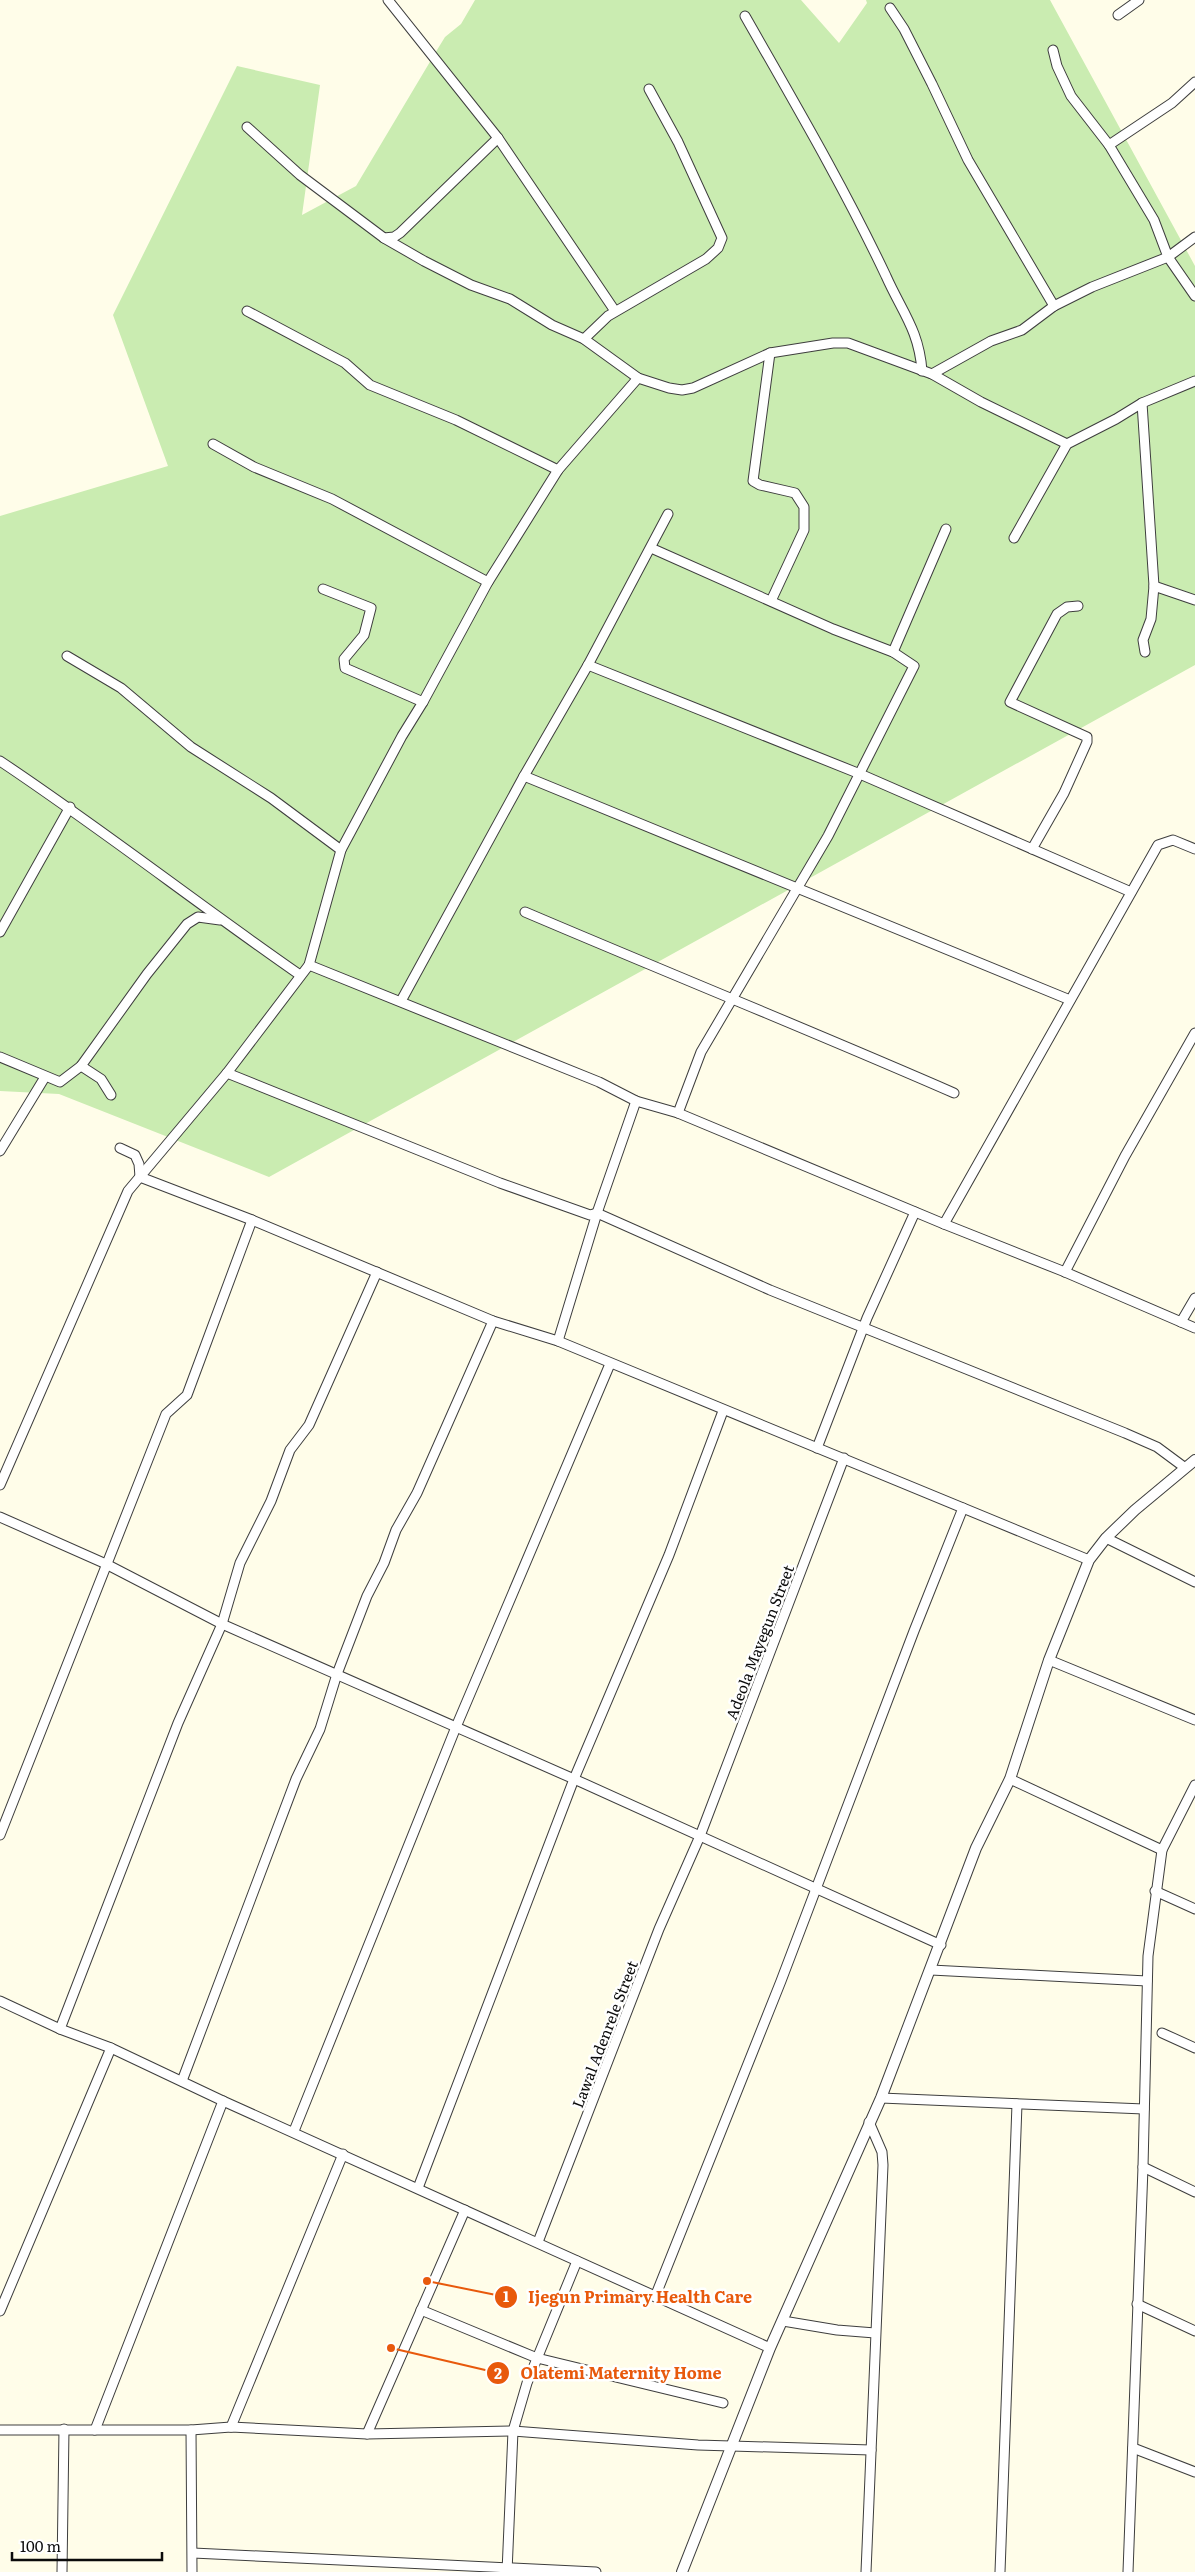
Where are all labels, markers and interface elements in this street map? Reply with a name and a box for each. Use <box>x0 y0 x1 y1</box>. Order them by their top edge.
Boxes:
street label: Adeola Mayegun Street <box>719 1561 799 1723</box>
street label: Lawal Adenrele Street <box>565 1957 643 2111</box>
callout: Ijegun Primary Health Care <box>493 2282 762 2313</box>
text: 1 <box>503 2284 509 2307</box>
text: Ijegun Primary Health Care <box>528 2284 752 2308</box>
callout: Olatemi Maternity Home <box>486 2358 732 2389</box>
text: Olatemi Maternity Home <box>520 2360 722 2384</box>
text: 2 <box>494 2361 502 2384</box>
scale bar <box>12 2530 162 2562</box>
text: 100 m <box>20 2534 61 2557</box>

